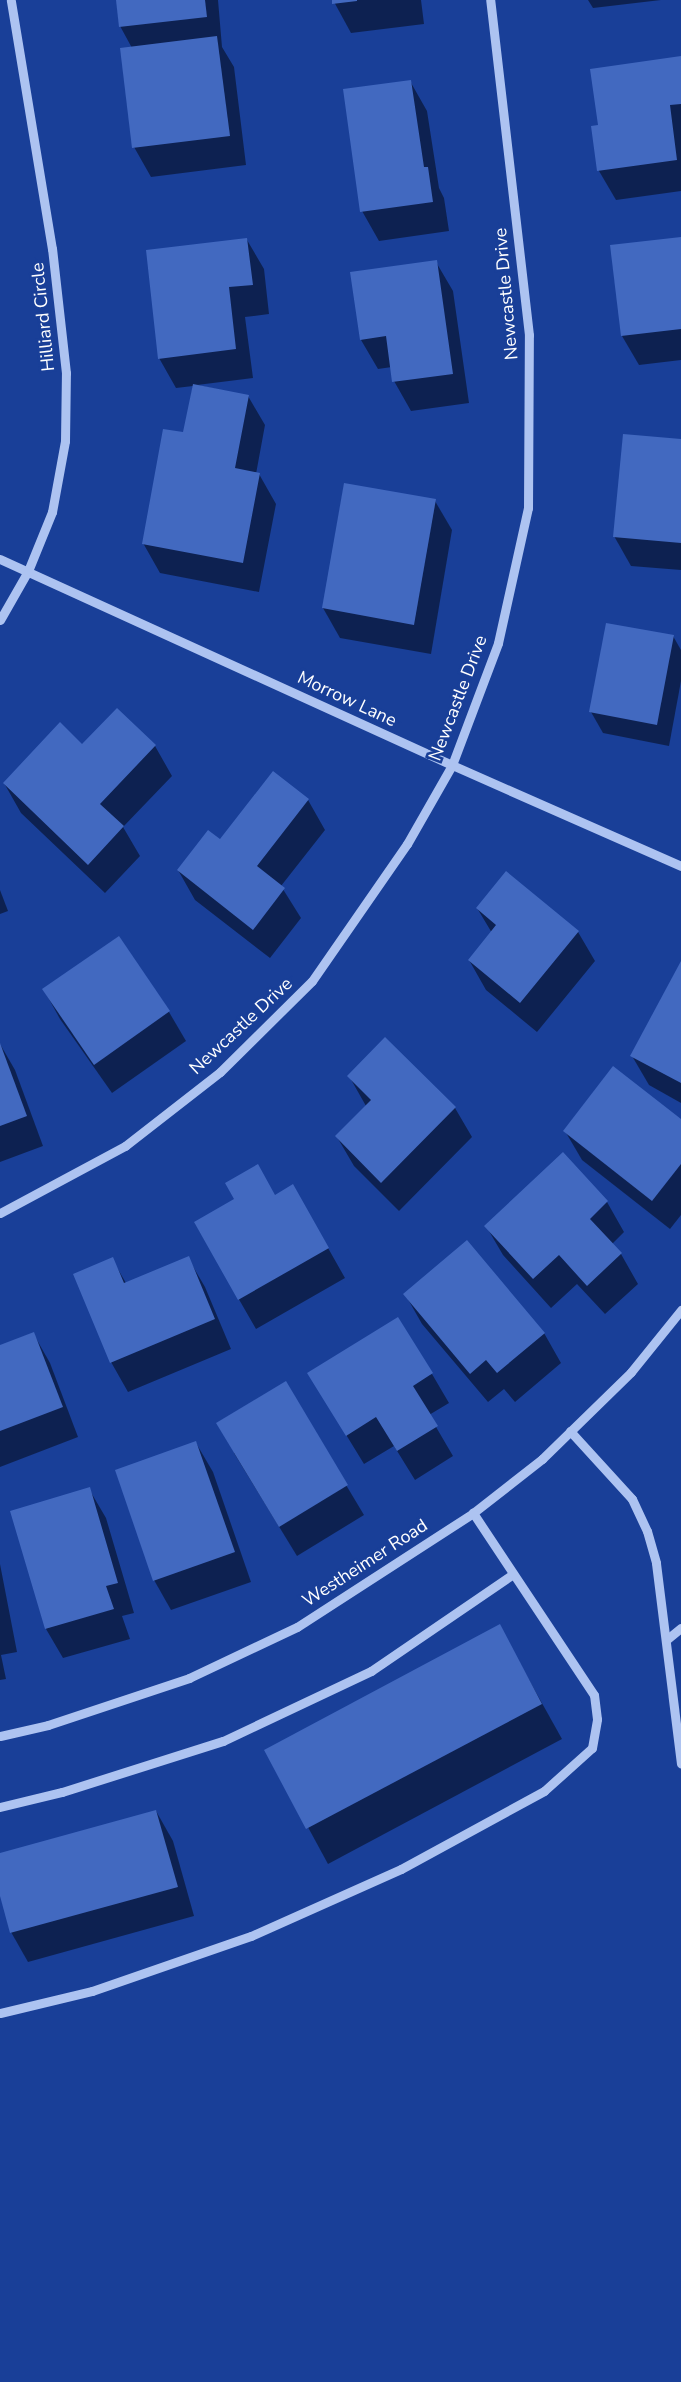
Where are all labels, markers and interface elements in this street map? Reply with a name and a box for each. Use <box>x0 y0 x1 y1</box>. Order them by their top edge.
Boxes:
street label: Newcastle Drive <box>489 227 523 361</box>
street label: Hilliard Circle <box>27 261 59 373</box>
street label: Newcastle Drive <box>424 632 492 764</box>
street label: Morrow Lane <box>294 667 400 731</box>
street label: Newcastle Drive <box>185 973 297 1079</box>
street label: Westheimer Road <box>298 1514 432 1612</box>

